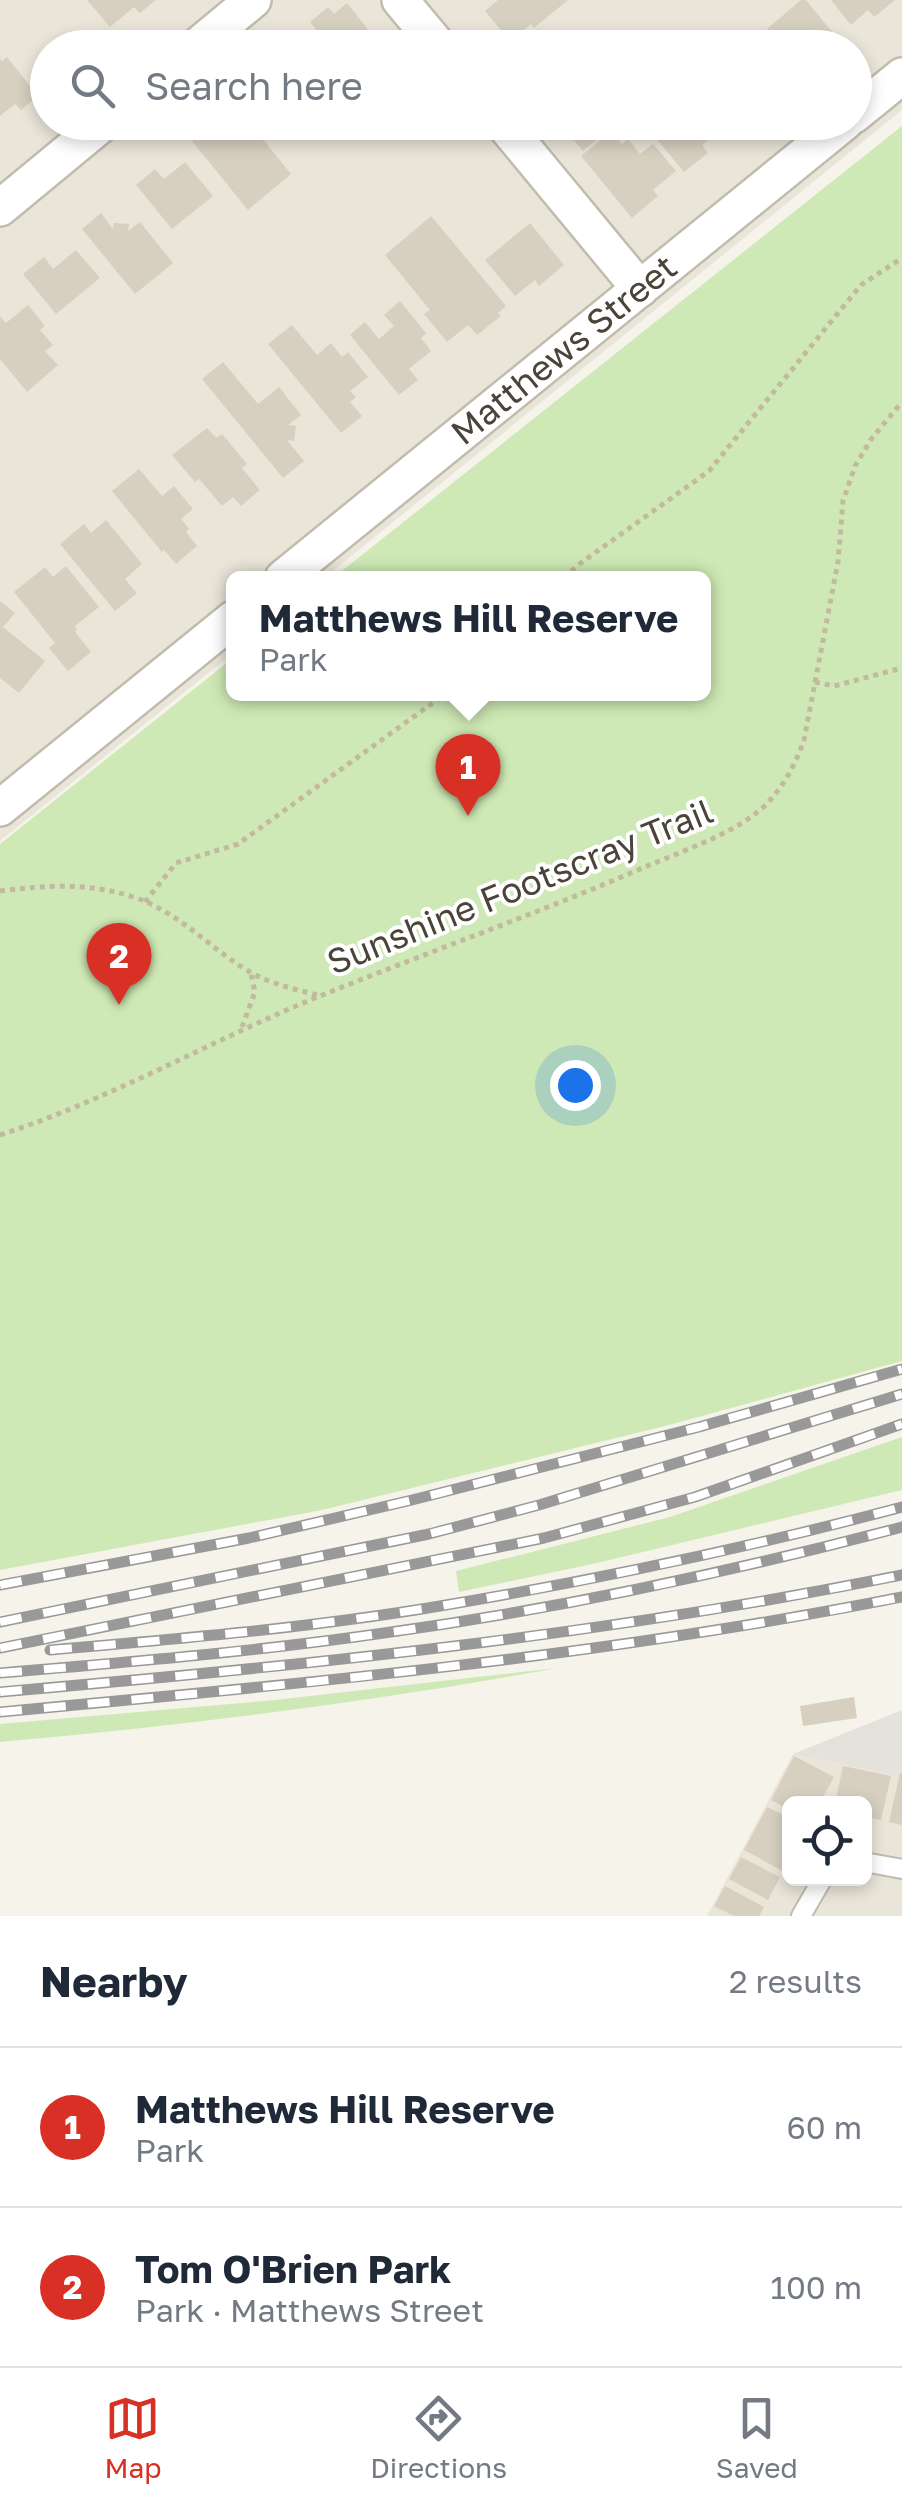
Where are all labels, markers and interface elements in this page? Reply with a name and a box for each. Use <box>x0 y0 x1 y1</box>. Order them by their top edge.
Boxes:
search box <box>30 30 872 140</box>
icon: search <box>65 58 120 113</box>
text: Search here <box>145 63 363 108</box>
street label: Matthews Street <box>442 245 685 453</box>
popup <box>226 571 711 701</box>
text: Matthews Hill Reserve <box>259 595 678 640</box>
text: Park <box>259 640 328 678</box>
pin: 1 <box>436 734 500 816</box>
street label: Sunshine Footscray Trail <box>321 789 719 983</box>
pin: 2 <box>86 922 152 1005</box>
your location <box>550 1060 601 1111</box>
map controls <box>782 1796 872 1886</box>
button: locate <box>782 1796 872 1886</box>
text: Nearby <box>40 1956 188 2006</box>
text: 2 results <box>729 1962 862 2000</box>
text: Matthews Hill Reserve <box>135 2086 555 2131</box>
text: 1 <box>64 2108 81 2146</box>
text: 60 m <box>786 2108 862 2146</box>
text: Park <box>135 2131 204 2169</box>
text: Tom O'Brien Park <box>135 2246 451 2291</box>
text: 2 <box>63 2268 82 2306</box>
text: 100 m <box>770 2268 862 2306</box>
text: Park · Matthews Street <box>135 2291 484 2329</box>
tab: Map <box>104 2391 162 2484</box>
tab: Directions <box>370 2391 507 2484</box>
tab: Saved <box>716 2391 798 2484</box>

